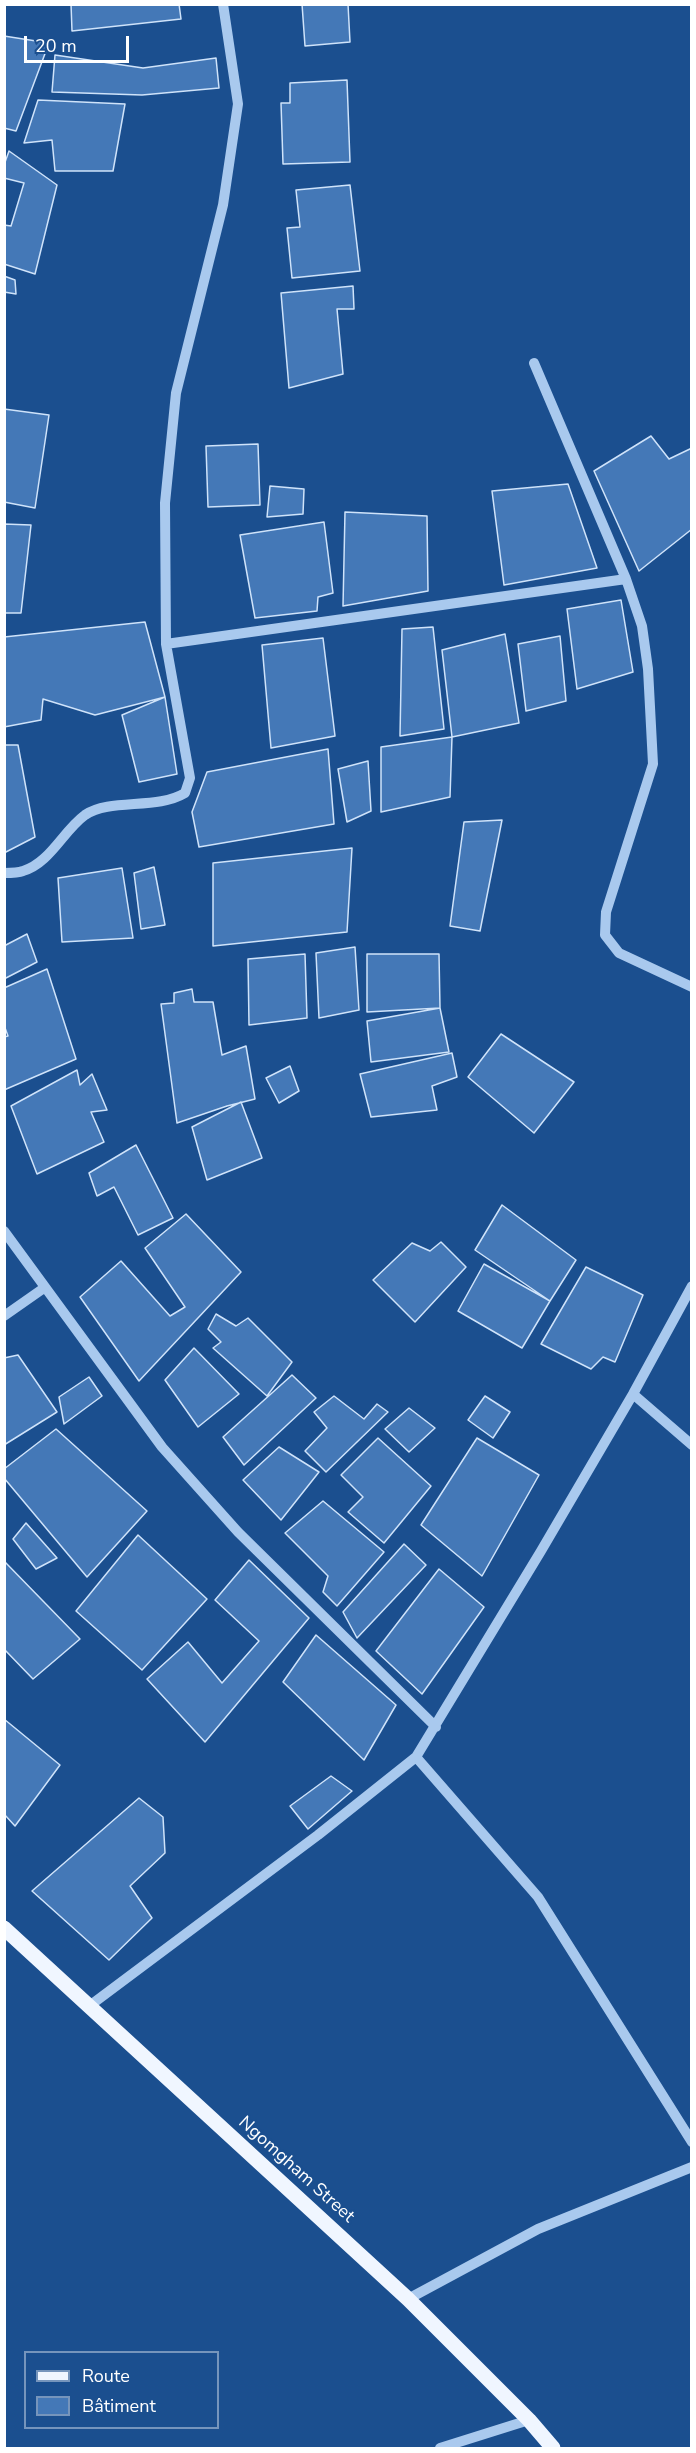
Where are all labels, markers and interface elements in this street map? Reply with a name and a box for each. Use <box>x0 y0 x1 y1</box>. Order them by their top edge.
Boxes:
scale bar <box>27 24 132 62</box>
text: 20 m <box>35 34 77 58</box>
street label: Ngomgham Street <box>234 2112 358 2228</box>
legend <box>24 2351 219 2429</box>
text: Route <box>82 2364 130 2388</box>
text: Bâtiment <box>82 2394 156 2418</box>

